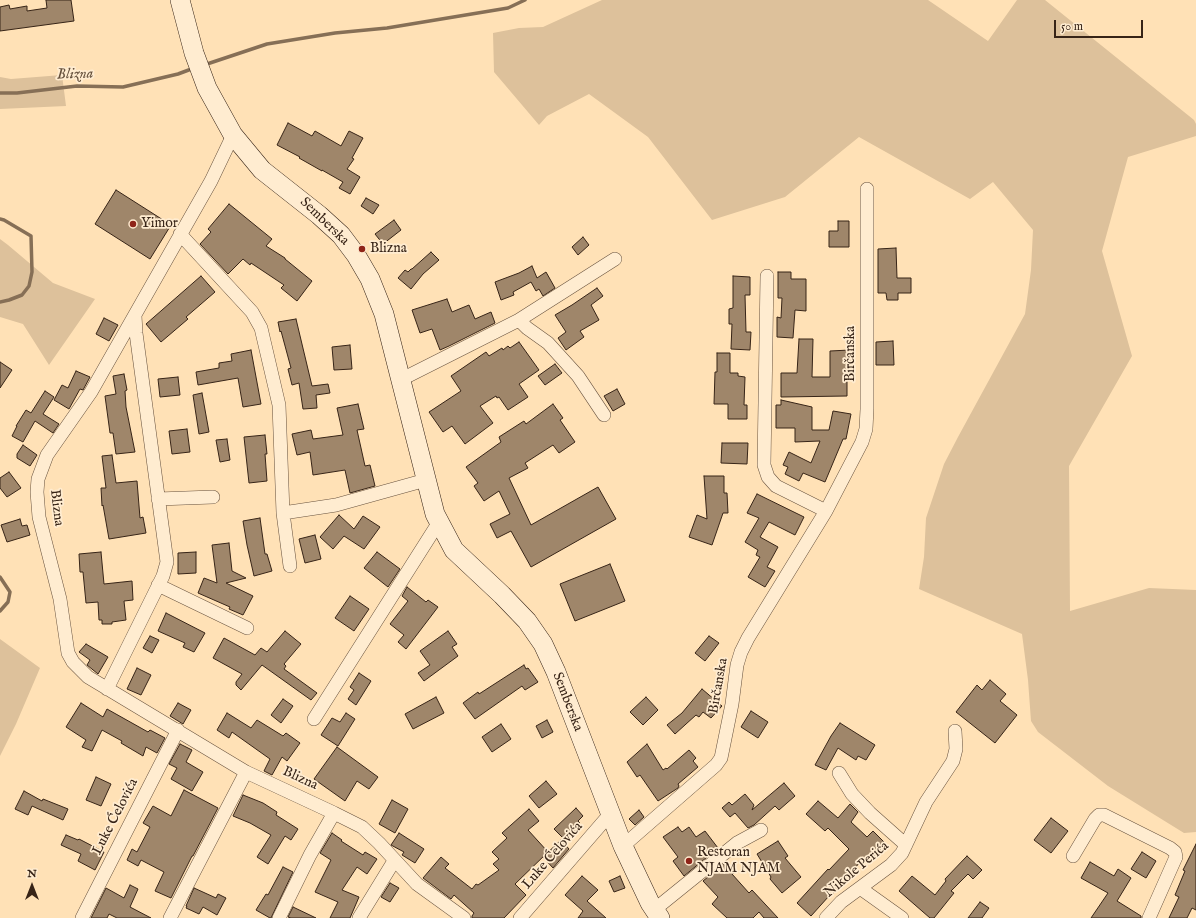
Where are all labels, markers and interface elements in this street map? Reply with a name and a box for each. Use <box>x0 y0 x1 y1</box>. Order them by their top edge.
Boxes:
scale bar <box>1056 12 1145 38</box>
text: 50 m <box>1061 19 1083 34</box>
water label: Blizna <box>56 65 94 85</box>
street label: Semberska <box>296 194 352 250</box>
place label: Yimor <box>141 216 178 232</box>
marker: Yimor <box>128 219 138 229</box>
place label: Blizna <box>370 241 407 257</box>
marker: Blizna <box>357 244 367 254</box>
street label: Birčanska <box>843 326 859 382</box>
street label: Blizna <box>45 489 67 527</box>
street label: Birčanska <box>706 657 732 715</box>
street label: Semberska <box>548 670 586 734</box>
street label: Blizna <box>280 764 320 794</box>
street label: Luke Ćelovića <box>90 776 142 858</box>
street label: Luke Ćelovića <box>519 819 587 893</box>
street label: Nikole Perića <box>821 838 893 902</box>
place label: Restoran NJAM NJAM <box>697 845 780 878</box>
marker: Restoran NJAM NJAM <box>684 856 694 866</box>
north arrow <box>12 866 52 906</box>
text: N <box>27 867 37 881</box>

